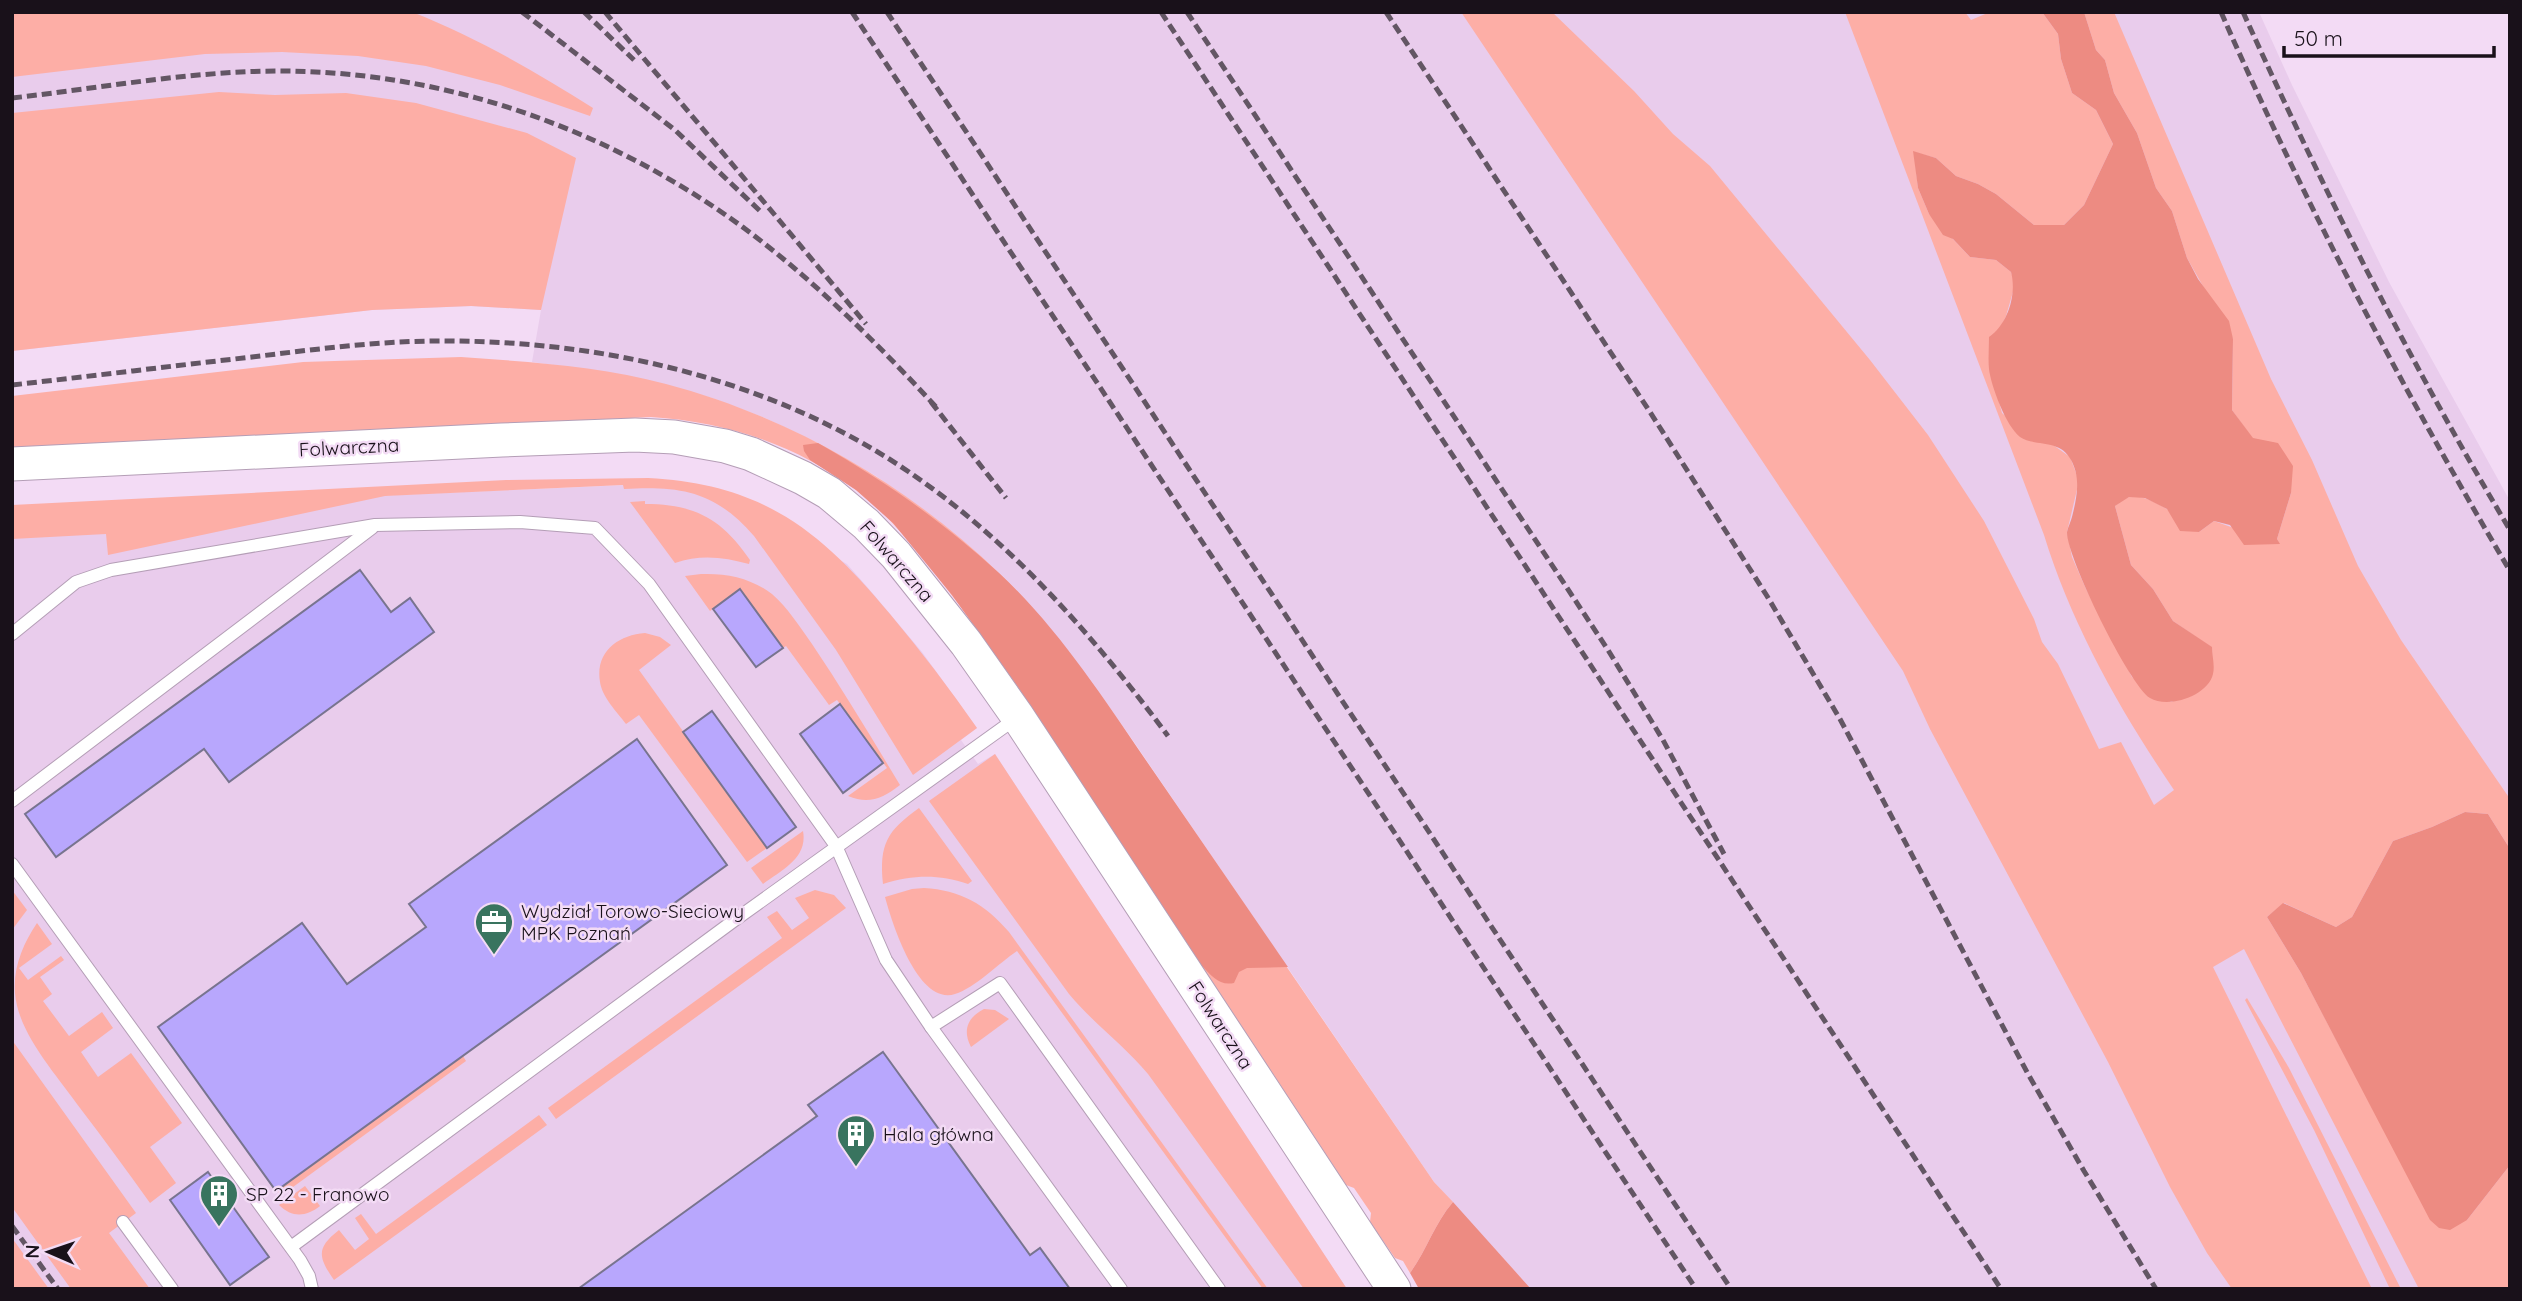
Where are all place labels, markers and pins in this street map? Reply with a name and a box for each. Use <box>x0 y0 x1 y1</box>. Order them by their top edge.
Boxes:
place label: Wydział Torowo-Sieciowy MPK Poznań <box>521 899 744 945</box>
office icon: Wydział Torowo-Sieciowy MPK Poznań <box>473 901 515 956</box>
building icon: Hala główna <box>835 1113 877 1168</box>
place label: Hala główna <box>883 1122 994 1146</box>
building icon: SP 22 - Franowo <box>198 1173 240 1228</box>
place label: SP 22 - Franowo <box>246 1182 389 1206</box>

